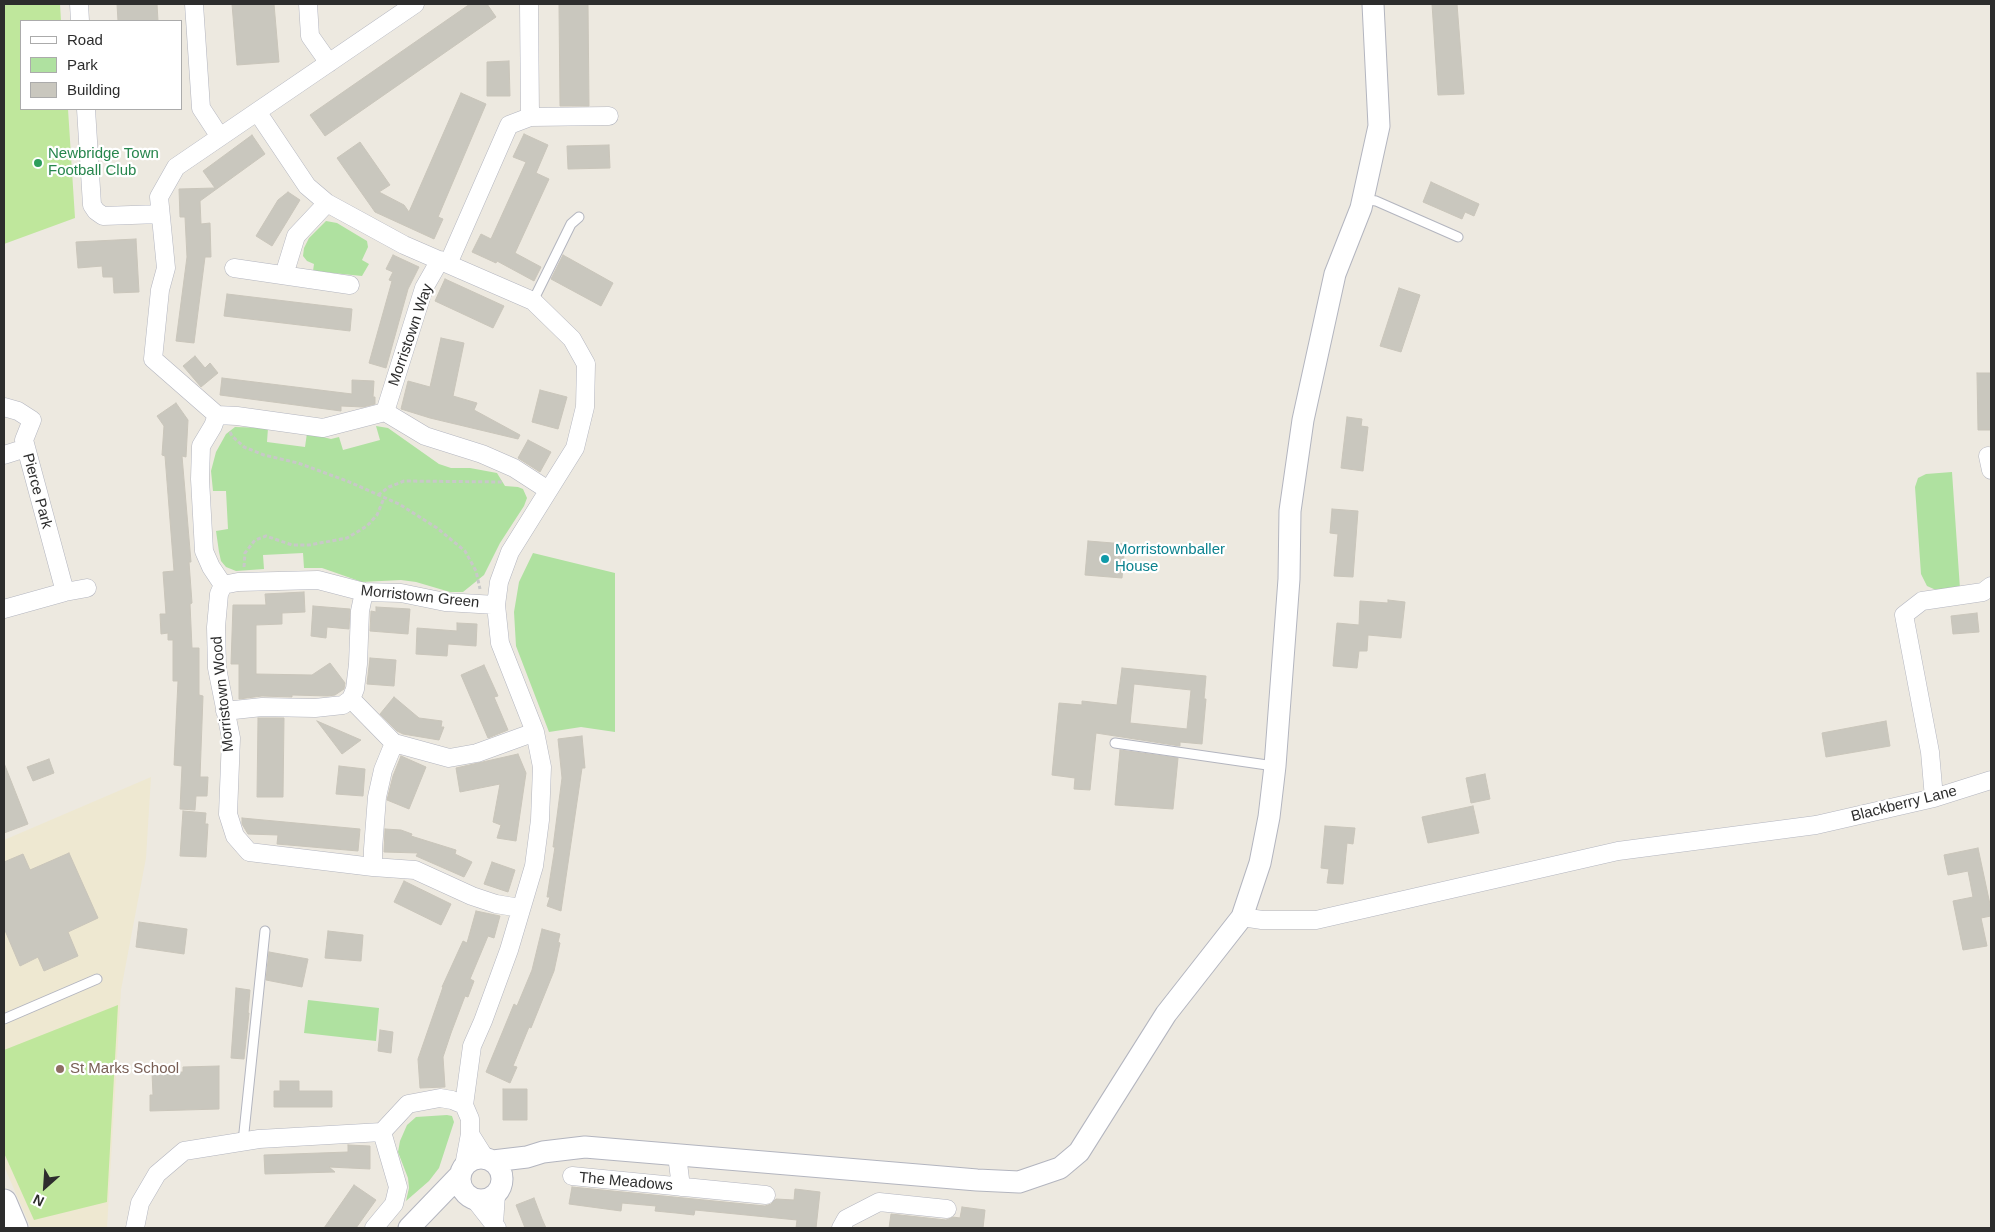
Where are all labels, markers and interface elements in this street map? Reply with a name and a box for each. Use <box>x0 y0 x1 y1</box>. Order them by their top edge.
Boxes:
legend <box>20 20 182 110</box>
text: Road <box>67 31 103 48</box>
text: Park <box>67 56 98 73</box>
text: Building <box>67 81 120 98</box>
place label: Newbridge Town Football Club <box>48 145 159 180</box>
marker: Newbridge Town Football Club <box>32 157 44 169</box>
street label: Morristown Way <box>385 282 437 388</box>
street label: Pierce Park <box>18 451 56 531</box>
place label: Morristownballer House <box>1115 541 1225 576</box>
marker: Morristownballer House <box>1099 553 1111 565</box>
street label: Morristown Green <box>360 582 480 612</box>
street label: Morristown Wood <box>208 635 238 753</box>
street label: Blackberry Lane <box>1849 782 1959 826</box>
place label: St Marks School <box>70 1060 179 1078</box>
marker: St Marks School <box>54 1063 66 1075</box>
north arrow <box>20 1162 70 1212</box>
street label: The Meadows <box>578 1169 674 1195</box>
text: N <box>30 1191 46 1210</box>

